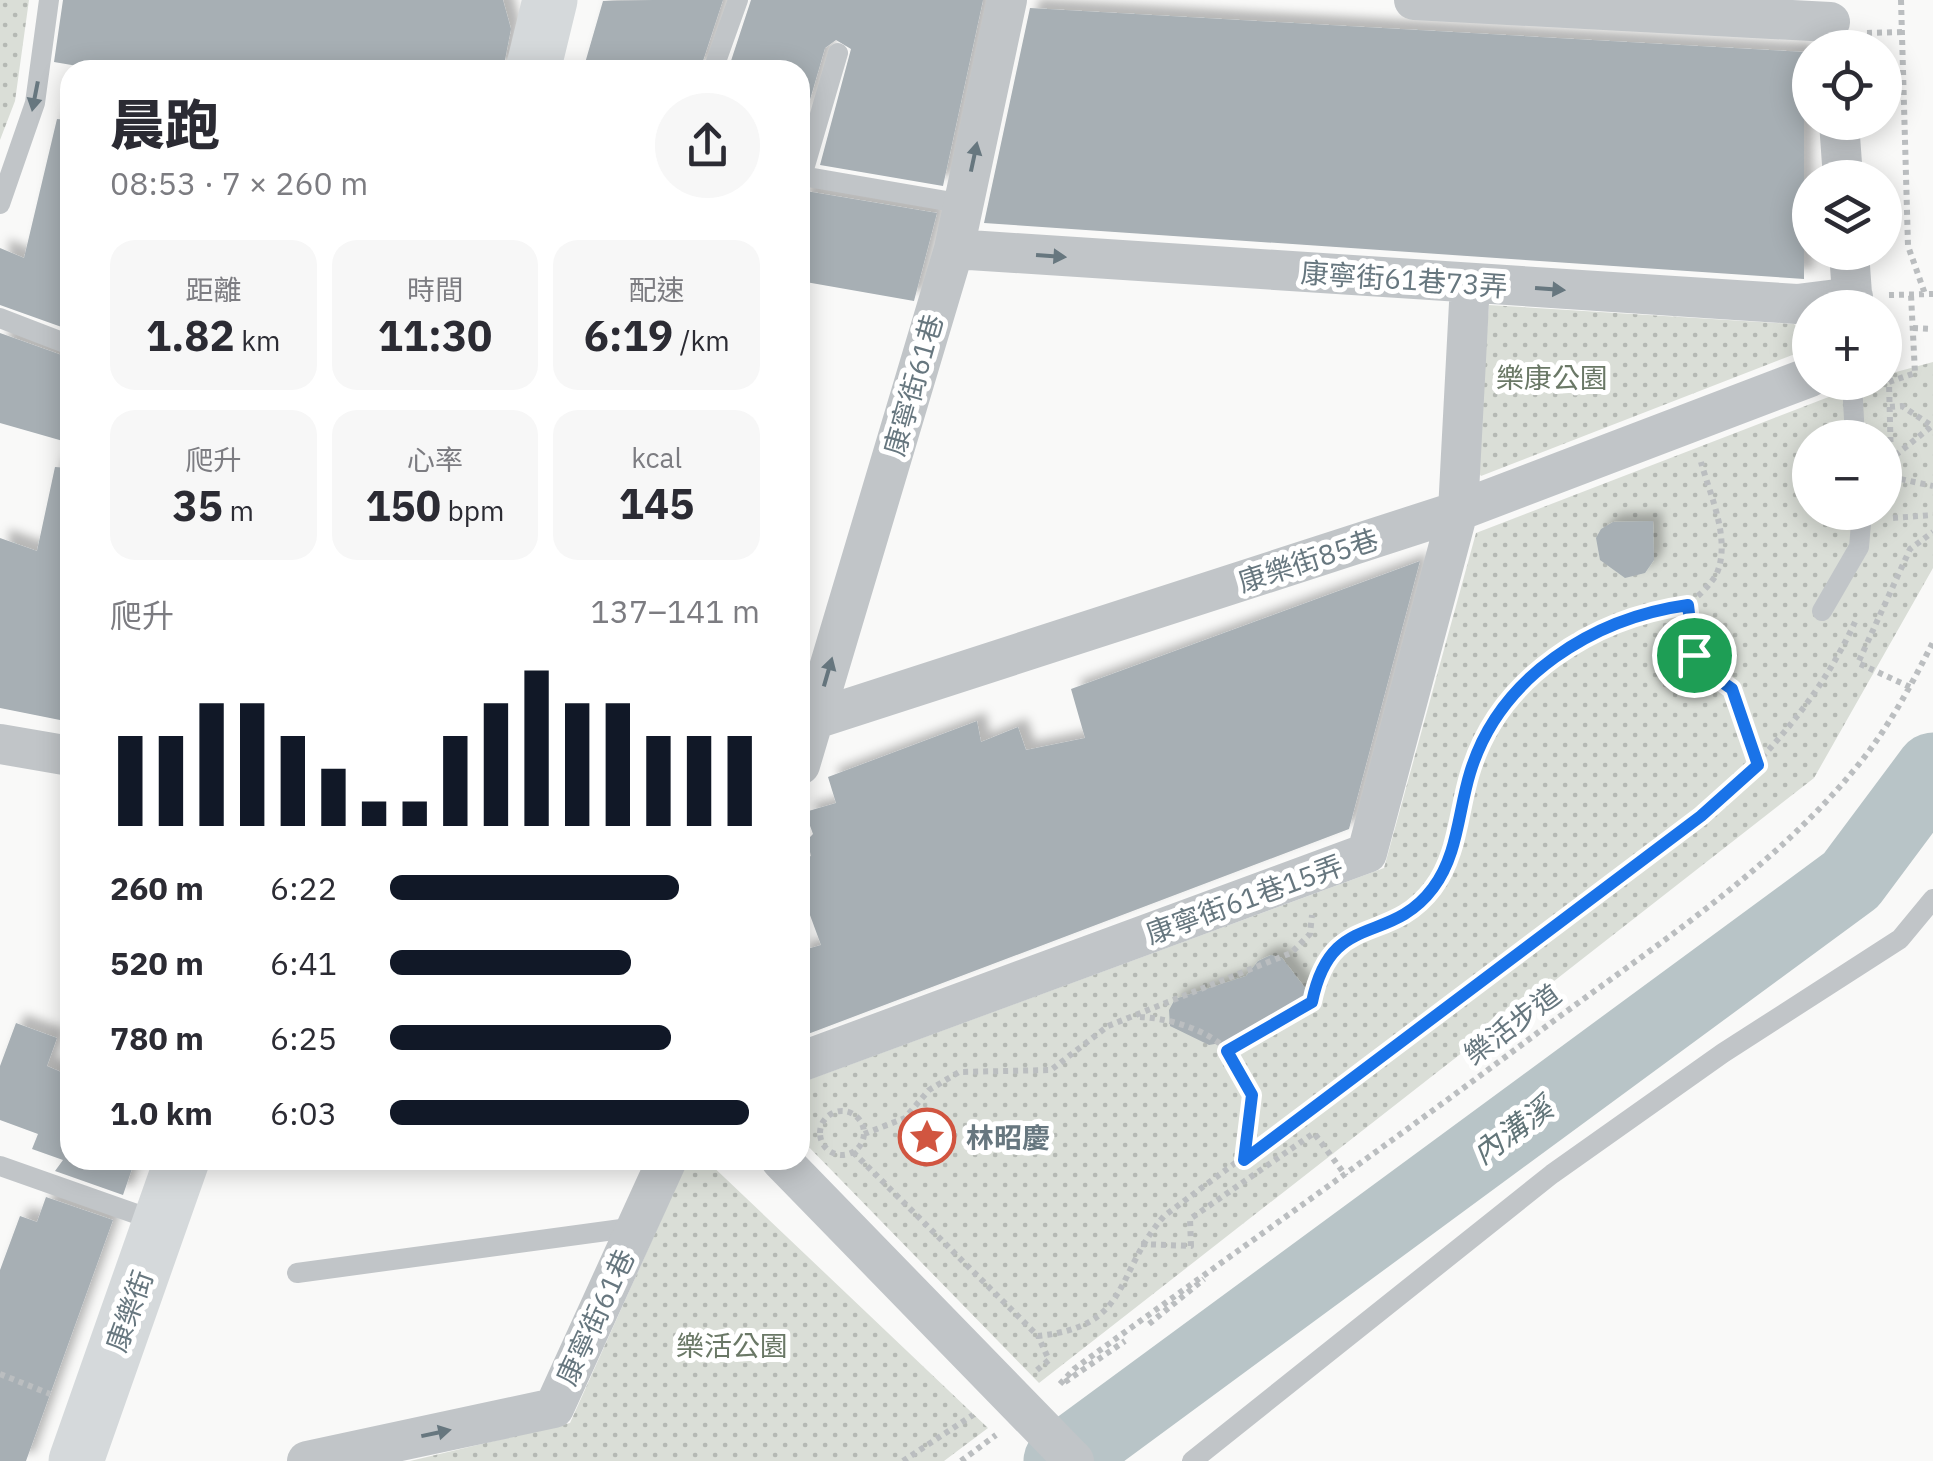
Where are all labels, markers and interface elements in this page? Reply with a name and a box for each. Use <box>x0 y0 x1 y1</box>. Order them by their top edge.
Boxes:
map controls <box>1792 30 1902 530</box>
button: locate <box>1792 30 1902 140</box>
one-way arrow <box>26 81 42 112</box>
text: 晨跑 <box>110 89 220 160</box>
button: share <box>655 93 760 198</box>
one-way arrow <box>966 142 982 173</box>
button: layers <box>1792 160 1902 270</box>
text: 08:53 · 7 × 260 m <box>110 162 368 204</box>
one-way arrow <box>1035 248 1067 264</box>
street label: 康寧街61巷73弄 <box>1299 253 1509 305</box>
text: 距離 <box>185 271 241 308</box>
text: 時間 <box>407 271 463 308</box>
text: 配速 <box>629 271 685 308</box>
one-way arrow <box>1534 281 1566 297</box>
button: + <box>1792 290 1902 400</box>
text: 1.82 <box>146 308 235 363</box>
text: 11:30 <box>378 308 492 363</box>
text: 6:19 <box>584 308 673 363</box>
street label: 康寧街61巷 <box>875 310 951 460</box>
text: km <box>235 322 281 359</box>
text: /km <box>673 322 730 359</box>
park label: 樂康公園 <box>1496 359 1608 396</box>
button: − <box>1792 420 1902 530</box>
text: kcal <box>631 439 682 476</box>
text: 爬升 <box>185 441 241 478</box>
text: 心率 <box>407 441 463 478</box>
text: 145 <box>619 476 694 531</box>
text: 35 <box>173 478 223 533</box>
text: 150 <box>365 478 441 533</box>
text: m <box>223 492 254 529</box>
text: bpm <box>441 492 505 529</box>
street label: 康樂街85巷 <box>1233 520 1383 600</box>
text: 137–141 m <box>590 590 760 632</box>
text: 爬升 <box>110 594 174 636</box>
pin <box>1652 613 1737 698</box>
icon: arrive <box>1667 628 1722 683</box>
one-way arrow <box>821 656 836 687</box>
street label: 康寧街61巷15弄 <box>1140 846 1348 952</box>
text: 260 m <box>110 867 204 909</box>
text: 6:22 <box>270 867 337 909</box>
text: 520 m <box>110 942 204 984</box>
text: 6:41 <box>270 942 337 984</box>
street label: 樂活步道 <box>1456 976 1568 1072</box>
text: 780 m <box>110 1017 204 1059</box>
text: 6:25 <box>270 1017 337 1059</box>
water label: 內溝溪 <box>1464 1085 1563 1172</box>
text: 1.0 km <box>110 1092 213 1134</box>
text: 6:03 <box>270 1092 337 1134</box>
place icon: 林昭慶 <box>897 1107 957 1167</box>
place label: 林昭慶 <box>966 1119 1050 1156</box>
street label: 康寧街61巷 <box>547 1243 643 1391</box>
street label: 康樂街 <box>97 1265 161 1357</box>
park label: 樂活公園 <box>676 1327 788 1364</box>
one-way arrow <box>421 1425 452 1440</box>

